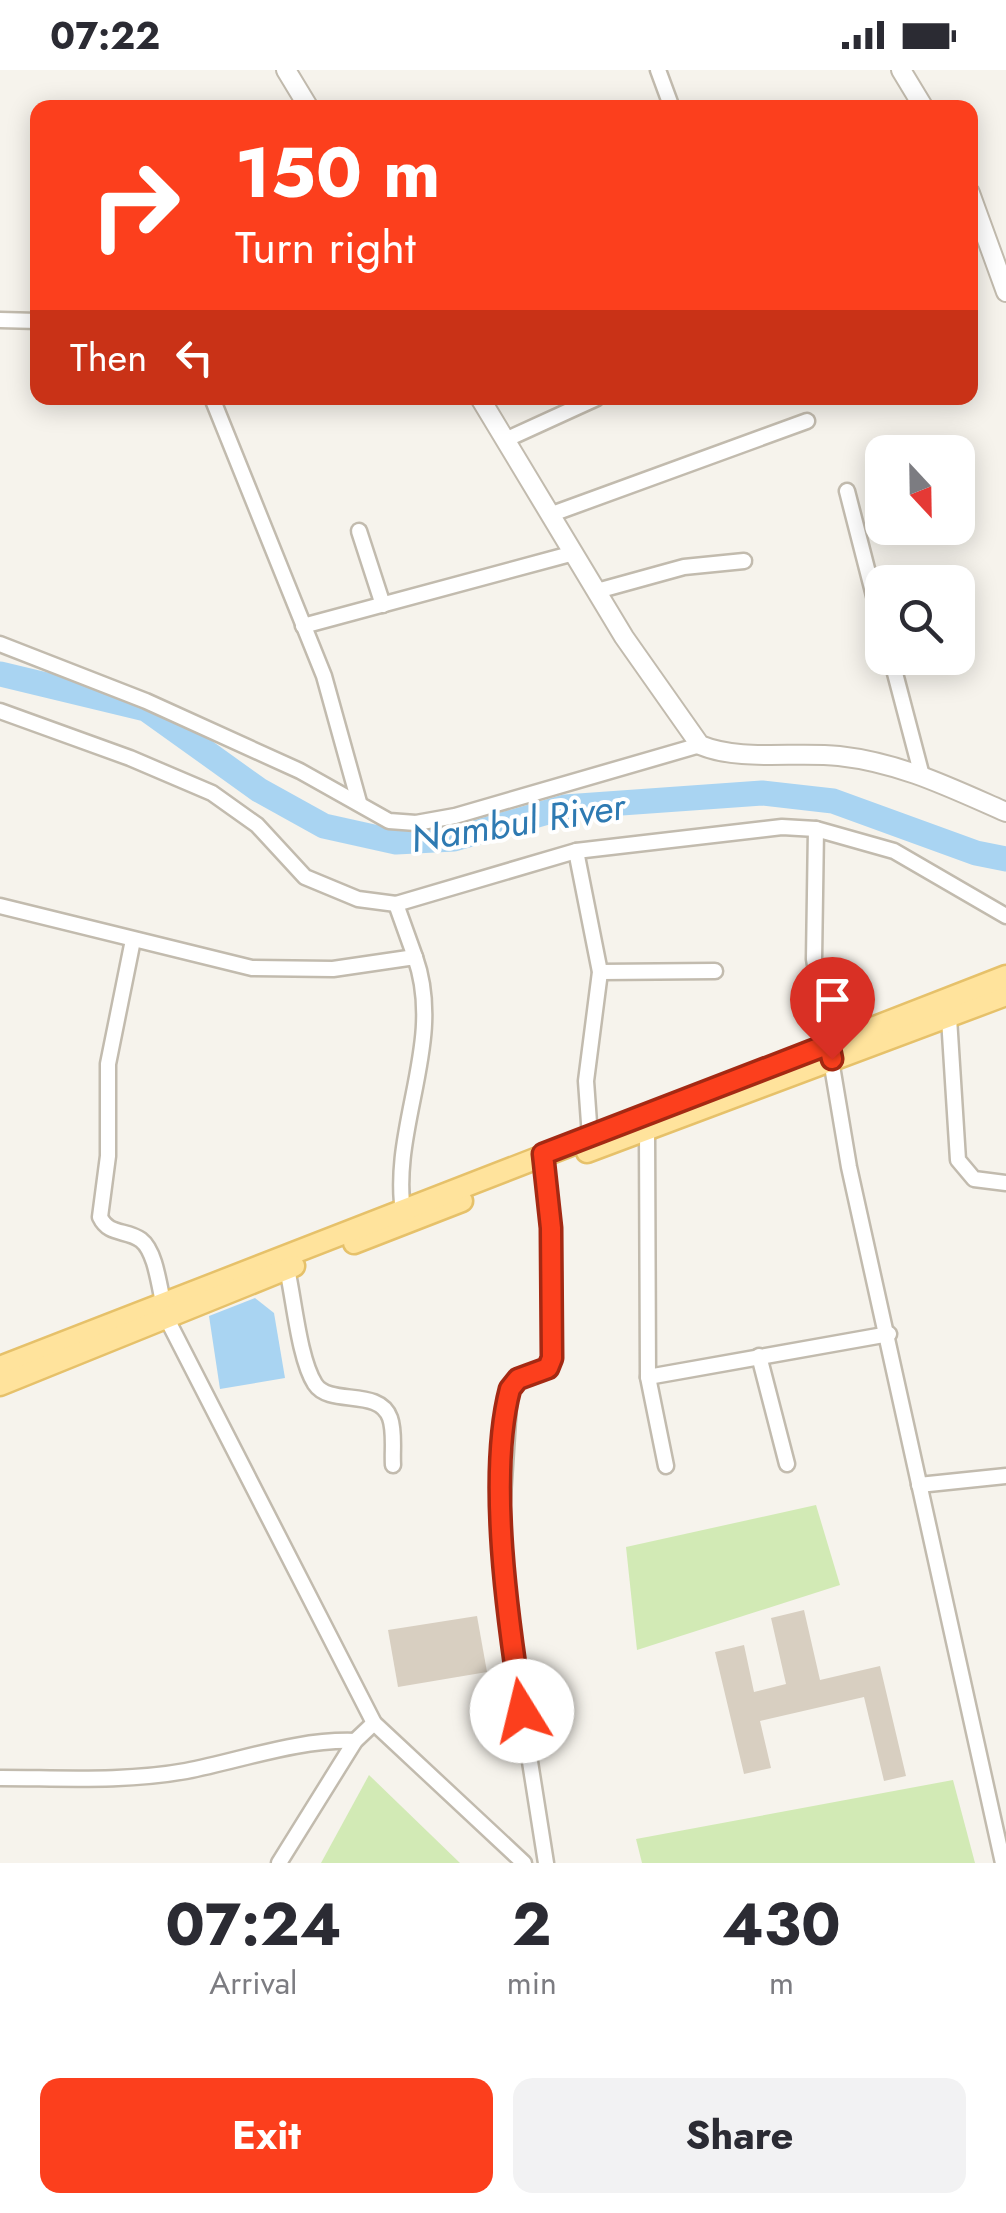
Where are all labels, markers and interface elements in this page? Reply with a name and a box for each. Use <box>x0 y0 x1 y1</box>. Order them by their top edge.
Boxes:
text: 07:22 <box>50 8 160 63</box>
text: 150 m <box>235 122 441 223</box>
icon: right <box>70 140 200 270</box>
text: Turn right <box>235 215 416 280</box>
text: Then <box>70 330 147 385</box>
icon: left <box>167 330 222 385</box>
north arrow <box>865 435 975 545</box>
map controls <box>865 435 975 675</box>
button: search <box>865 565 975 675</box>
water label: Nambul River <box>407 778 631 866</box>
pin <box>790 957 875 1060</box>
icon: arrive <box>805 972 860 1027</box>
position arrow <box>470 1659 574 1763</box>
text: 07:24 <box>165 1881 342 1968</box>
text: 2 <box>512 1881 551 1968</box>
text: 430 <box>722 1881 841 1968</box>
text: Arrival <box>209 1960 297 2006</box>
text: min <box>507 1960 557 2006</box>
text: m <box>769 1960 794 2006</box>
button: Exit <box>40 2078 493 2193</box>
button: Share <box>513 2078 966 2193</box>

